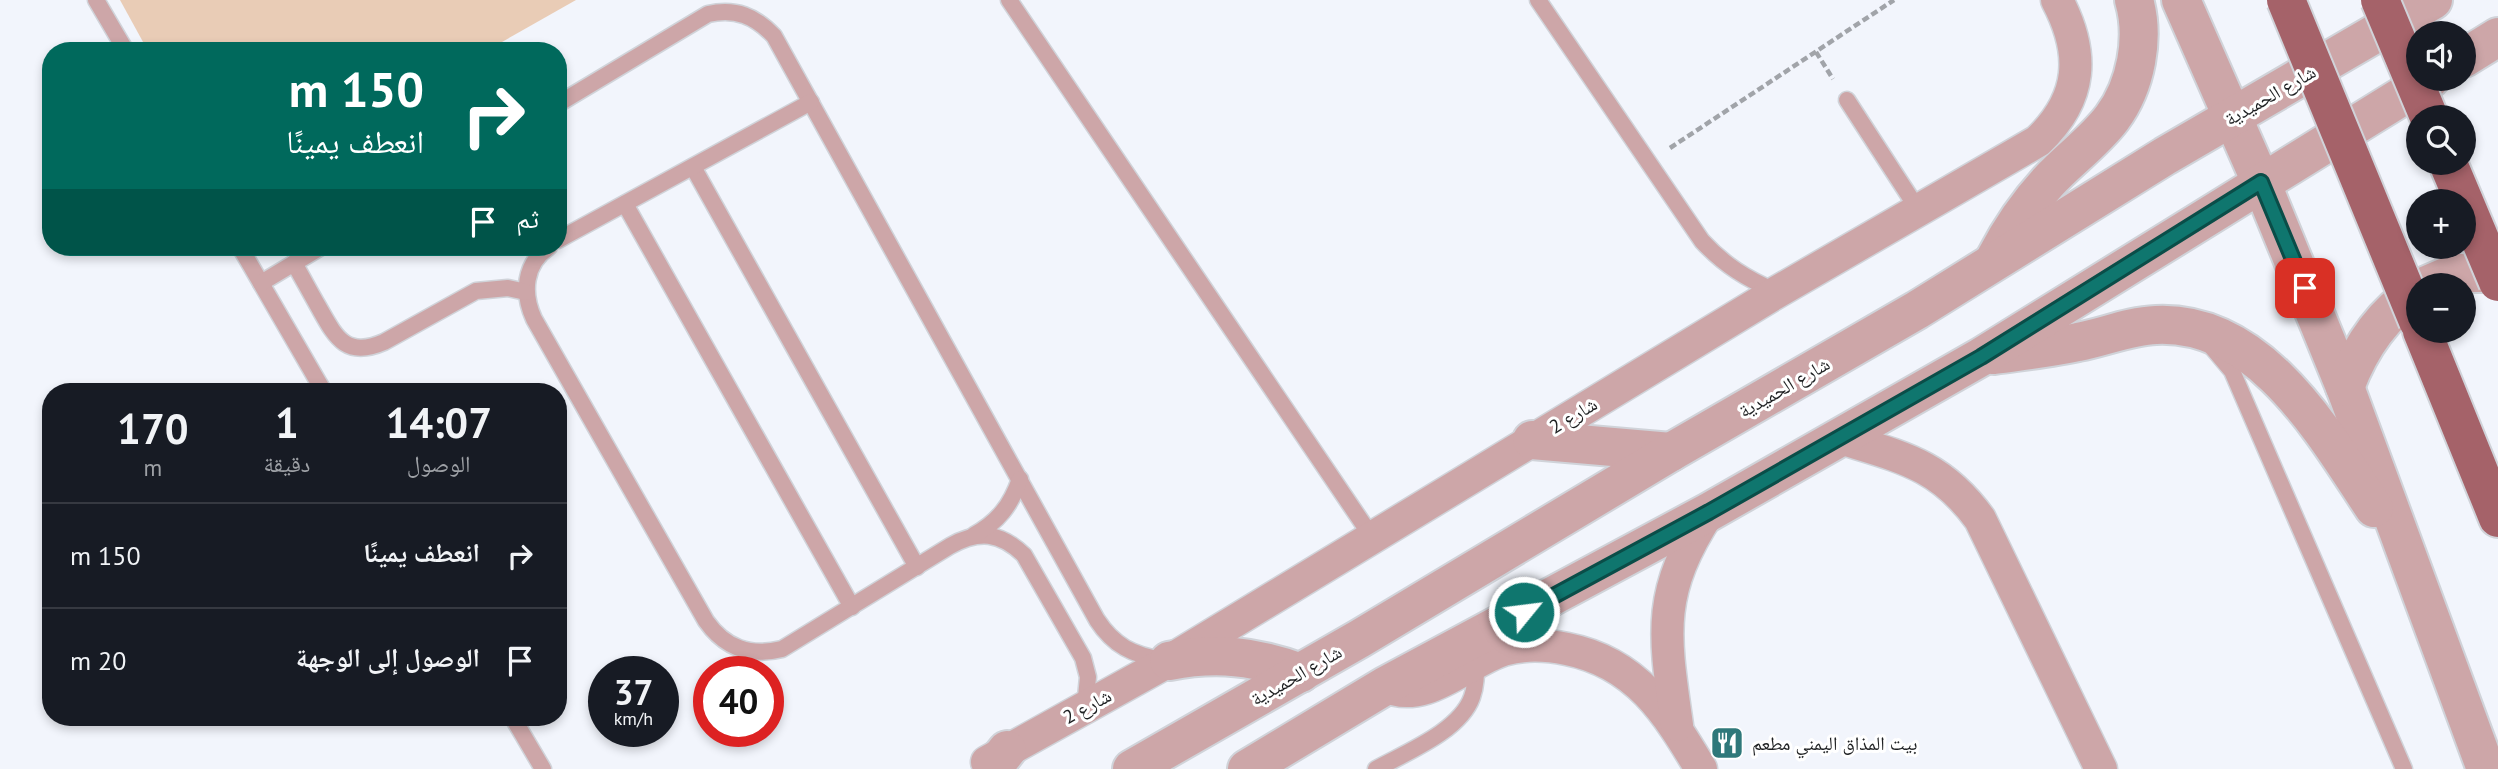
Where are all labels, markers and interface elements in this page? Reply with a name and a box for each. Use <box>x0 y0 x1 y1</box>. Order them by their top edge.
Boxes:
map controls <box>2406 21 2476 343</box>
button: sound <box>2406 21 2476 91</box>
text: 150 m <box>289 57 424 121</box>
street label: شارع الحميدية <box>2220 59 2320 131</box>
icon: right <box>448 70 539 161</box>
button: search <box>2406 105 2476 175</box>
text: انعطف يمينًا <box>286 120 424 162</box>
button: + <box>2406 189 2476 259</box>
text: ثم <box>516 202 539 235</box>
icon: arrive <box>464 203 502 241</box>
pin <box>2275 258 2335 318</box>
icon: arrive <box>2286 269 2324 307</box>
button: − <box>2406 273 2476 343</box>
street label: شارع الحميدية <box>1734 351 1834 423</box>
street label: شارع 2 <box>1545 391 1601 439</box>
text: 1 <box>275 395 299 450</box>
text: 14:07 <box>385 395 492 450</box>
text: 170 <box>117 401 189 456</box>
text: دقيقة <box>264 449 310 478</box>
text: الوصول <box>407 449 471 478</box>
text: m <box>143 453 162 482</box>
text: انعطف يمينًا <box>363 536 480 569</box>
icon: right <box>501 537 539 575</box>
text: 150 m <box>70 539 141 572</box>
position arrow <box>1487 575 1561 649</box>
street label: شارع الحميدية <box>1246 639 1346 711</box>
text: الوصول إلى الوجهة <box>296 641 480 674</box>
icon: arrive <box>501 642 539 680</box>
text: 20 m <box>70 644 126 677</box>
speed limit sign: 40 <box>693 656 784 747</box>
text: 37 <box>614 669 653 715</box>
street label: شارع 2 <box>1059 683 1115 729</box>
text: km/h <box>614 707 653 730</box>
restaurant icon: بيت المذاق اليمني مطعم <box>1708 724 1746 762</box>
place label: بيت المذاق اليمني مطعم <box>1752 731 1917 759</box>

